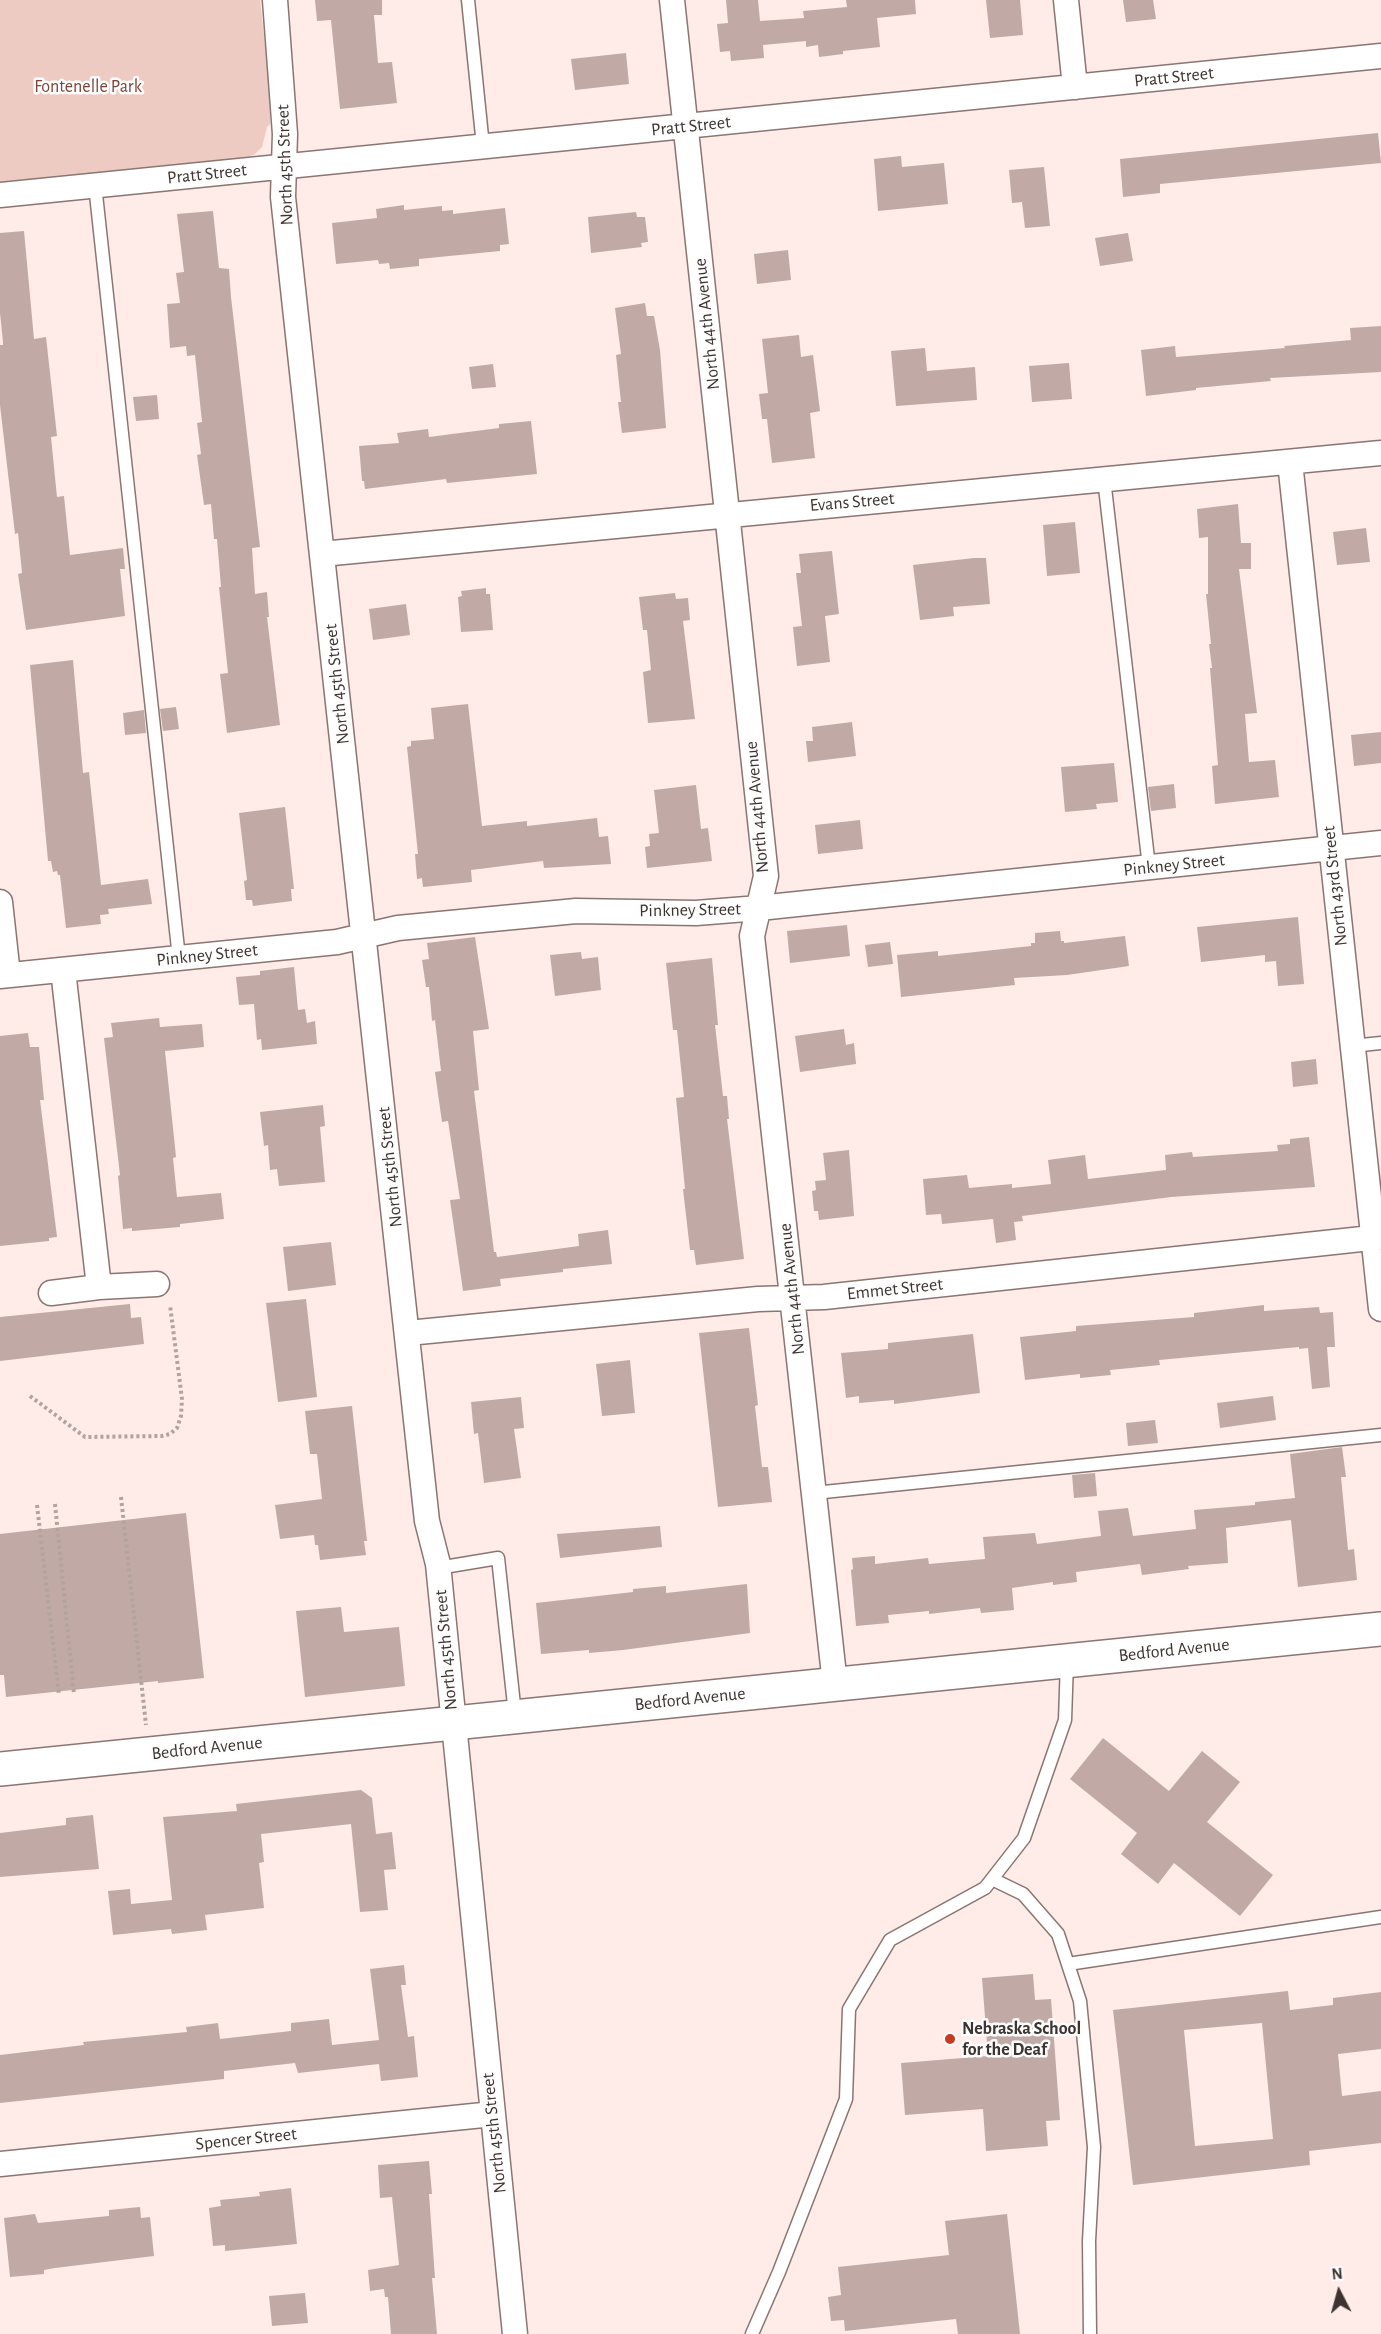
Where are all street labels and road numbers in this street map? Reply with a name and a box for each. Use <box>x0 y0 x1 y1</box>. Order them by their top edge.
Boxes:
street label: Pratt Street <box>1133 62 1215 92</box>
street label: North 45th Street <box>272 104 298 226</box>
street label: Pratt Street <box>650 111 732 141</box>
street label: Pratt Street <box>166 159 248 189</box>
street label: North 44th Avenue <box>689 257 725 391</box>
street label: Evans Street <box>809 488 895 516</box>
street label: North 45th Street <box>320 623 354 745</box>
street label: North 44th Avenue <box>740 740 774 874</box>
street label: North 43rd Street <box>1318 825 1352 947</box>
street label: Pinkney Street <box>1122 849 1226 881</box>
street label: Pinkney Street <box>639 898 741 922</box>
street label: Pinkney Street <box>155 939 259 971</box>
street label: North 45th Street <box>373 1106 407 1228</box>
street label: North 44th Avenue <box>774 1222 810 1356</box>
street label: Emmet Street <box>846 1273 944 1305</box>
street label: North 45th Street <box>430 1589 462 1711</box>
street label: Bedford Avenue <box>1117 1633 1231 1667</box>
street label: Bedford Avenue <box>633 1682 747 1716</box>
street label: Bedford Avenue <box>150 1731 264 1765</box>
street label: North 45th Street <box>477 2072 511 2194</box>
street label: Spencer Street <box>194 2123 298 2155</box>

